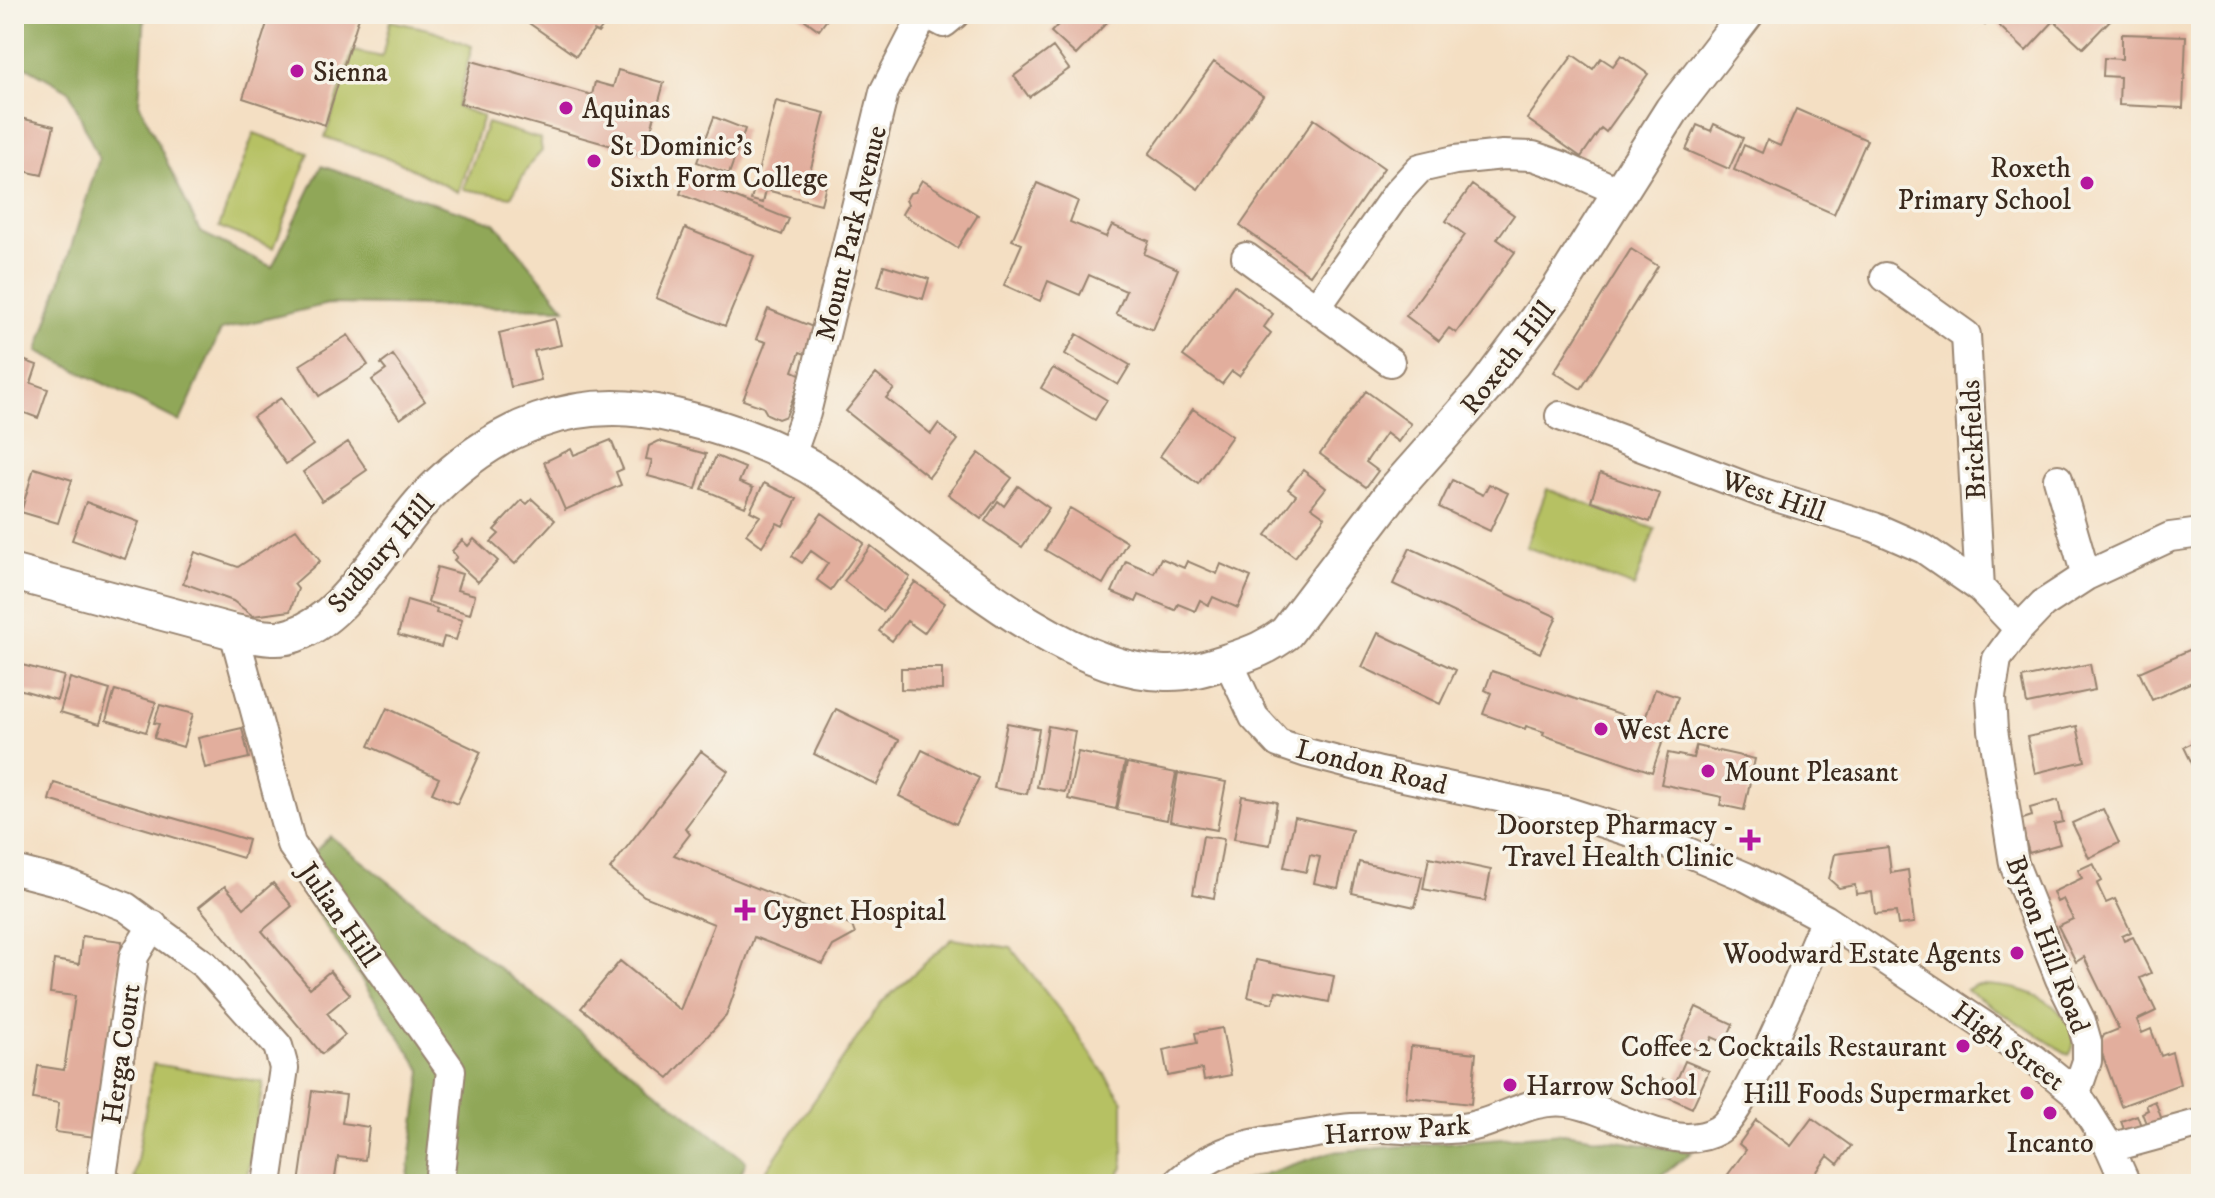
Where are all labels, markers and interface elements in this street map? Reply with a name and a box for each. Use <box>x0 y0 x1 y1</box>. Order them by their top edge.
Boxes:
place label: Sienna <box>313 55 388 90</box>
marker: Sienna <box>288 62 306 80</box>
place label: Aquinas <box>582 92 670 127</box>
marker: Aquinas <box>557 99 575 117</box>
street label: Mount Park Avenue <box>808 122 895 345</box>
place label: St Dominic's Sixth Form College <box>610 129 828 196</box>
place label: Roxeth Primary School <box>1898 151 2072 218</box>
marker: St Dominic's Sixth Form College <box>585 152 603 170</box>
marker: Roxeth Primary School <box>2078 174 2096 192</box>
street label: Roxeth Hill <box>1453 294 1564 422</box>
street label: Brickfields <box>1953 379 1994 501</box>
street label: West Hill <box>1716 462 1831 531</box>
street label: Sudbury Hill <box>320 487 443 621</box>
place label: West Acre <box>1616 713 1729 748</box>
marker: West Acre <box>1592 720 1610 738</box>
street label: London Road <box>1292 732 1451 803</box>
place label: Mount Pleasant <box>1724 755 1898 790</box>
marker: Mount Pleasant <box>1699 762 1717 780</box>
place label: Doorstep Pharmacy - Travel Health Clinic <box>1497 808 1734 875</box>
marker: Doorstep Pharmacy - Travel Health Clinic <box>1741 831 1759 849</box>
street label: Byron Hill Road <box>1998 851 2097 1038</box>
street label: Julian Hill <box>288 853 388 974</box>
place label: Cygnet Hospital <box>763 894 946 929</box>
marker: Cygnet Hospital <box>734 899 756 921</box>
place label: Woodward Estate Agents <box>1722 937 2001 972</box>
marker: Woodward Estate Agents <box>2008 944 2026 962</box>
street label: Herga Court <box>94 982 149 1127</box>
street label: High Street <box>1945 993 2072 1099</box>
place label: Coffee 2 Cocktails Restaurant <box>1621 1030 1947 1065</box>
marker: Coffee 2 Cocktails Restaurant <box>1954 1037 1972 1055</box>
place label: Harrow School <box>1526 1069 1697 1104</box>
marker: Harrow School <box>1501 1076 1519 1094</box>
place label: Hill Foods Supermarket <box>1743 1077 2011 1112</box>
marker: Hill Foods Supermarket <box>2018 1084 2036 1102</box>
marker: Incanto <box>2041 1104 2059 1122</box>
street label: Harrow Park <box>1323 1108 1471 1153</box>
place label: Incanto <box>2006 1126 2094 1161</box>

